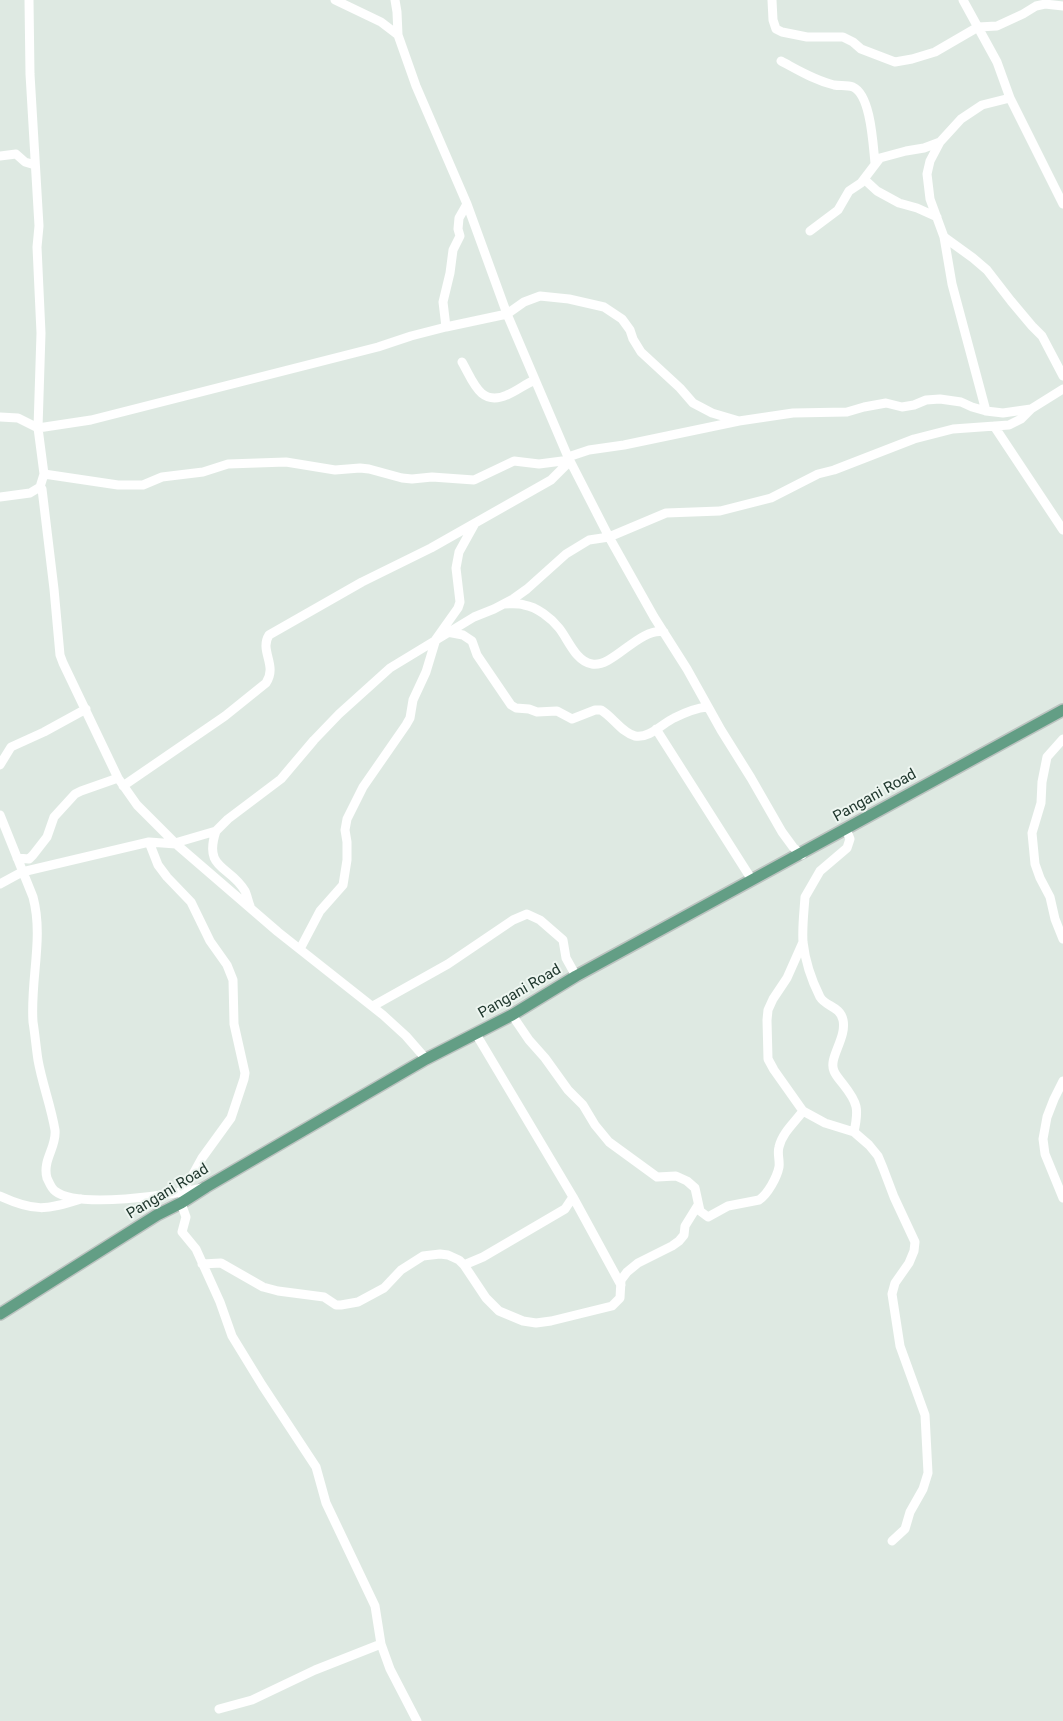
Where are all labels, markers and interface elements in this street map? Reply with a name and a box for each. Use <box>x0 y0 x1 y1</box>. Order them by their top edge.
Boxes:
street label: Pangani Road <box>830 766 920 826</box>
street label: Pangani Road <box>475 961 565 1023</box>
street label: Pangani Road <box>124 1160 212 1224</box>

